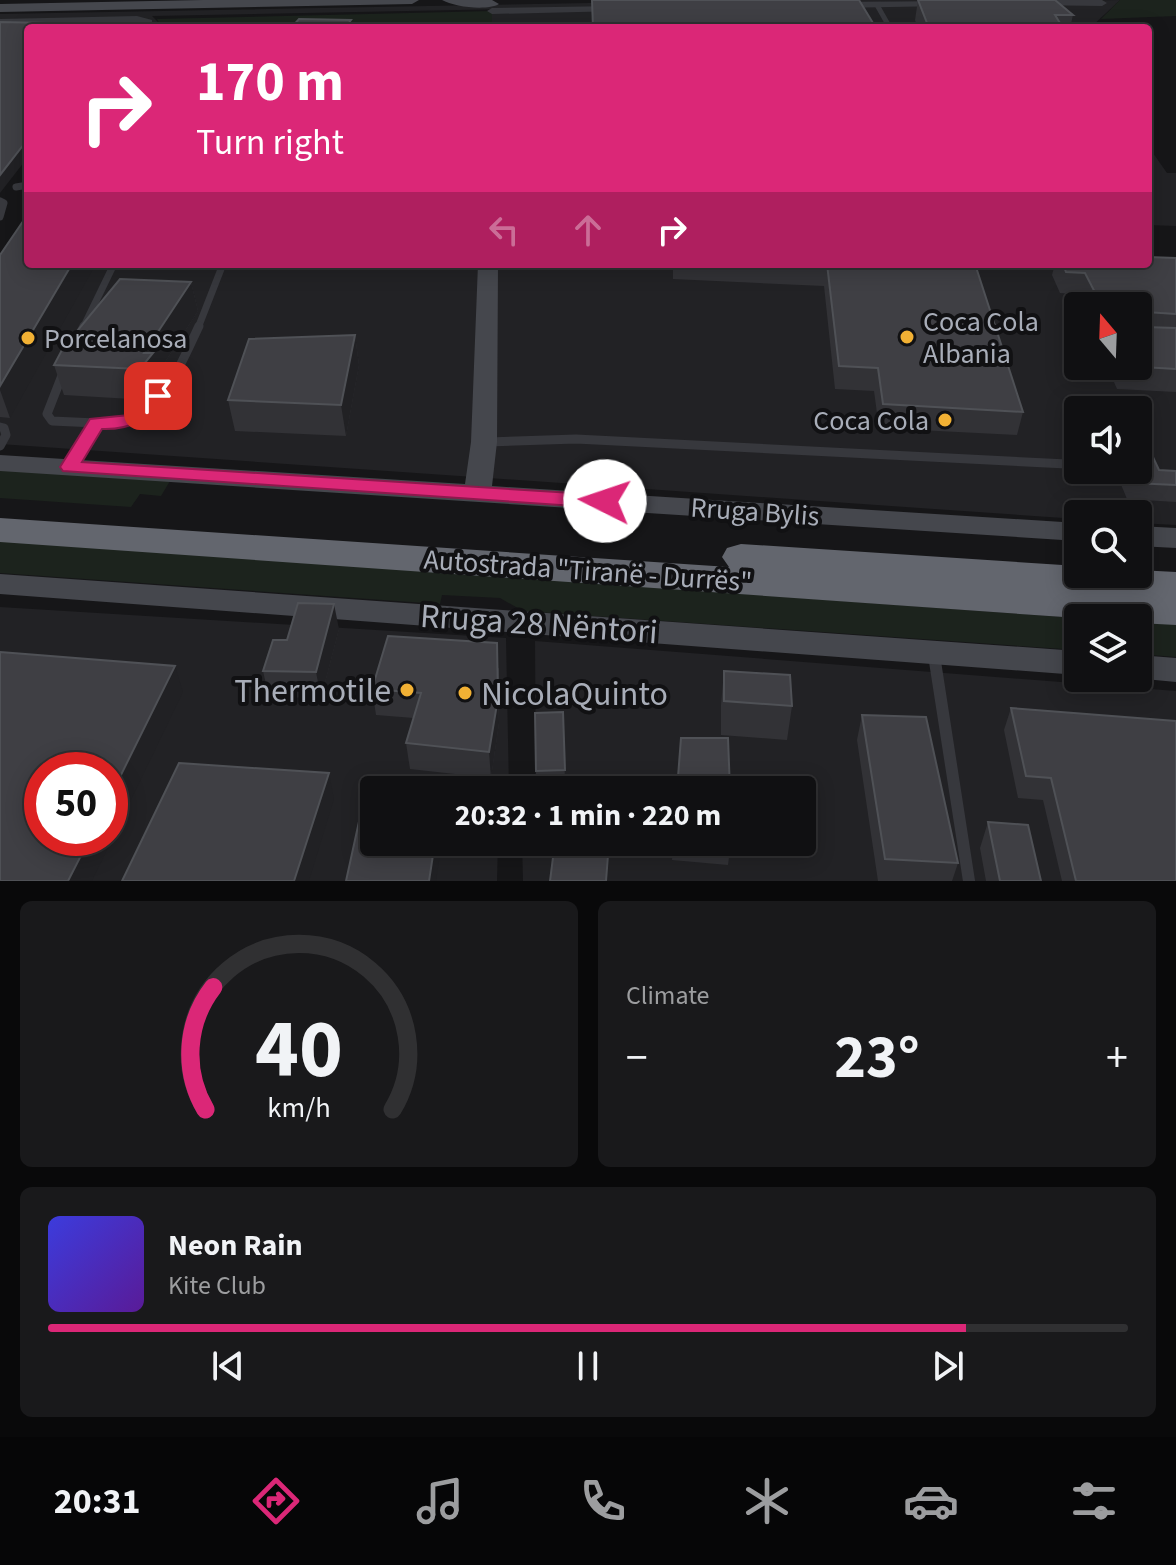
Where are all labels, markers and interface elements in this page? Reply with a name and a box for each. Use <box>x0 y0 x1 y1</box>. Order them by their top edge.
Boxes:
text: 170 m <box>196 43 344 122</box>
icon: right <box>64 56 168 160</box>
text: Turn right <box>196 117 344 168</box>
icon: left <box>482 208 526 252</box>
icon: ahead <box>566 208 610 252</box>
icon: right <box>650 208 694 252</box>
north arrow <box>1064 292 1152 380</box>
map controls <box>1064 292 1152 692</box>
place label: Coca Cola Albania <box>923 302 1039 374</box>
place label: Porcelanosa <box>44 319 187 359</box>
marker: Coca Cola Albania <box>898 328 916 346</box>
marker: Porcelanosa <box>19 329 37 347</box>
pin <box>124 362 192 430</box>
icon: arrive <box>136 374 180 418</box>
button: sound <box>1064 396 1152 484</box>
place label: Coca Cola <box>813 401 929 441</box>
marker: Coca Cola <box>936 411 954 429</box>
position arrow <box>563 459 647 543</box>
street label: Rruga Bylis <box>689 488 821 536</box>
button: search <box>1064 500 1152 588</box>
street label: Autostrada "Tiranë - Durrës" <box>423 540 753 602</box>
street label: Rruga 28 Nëntori <box>419 592 659 657</box>
button: layers <box>1064 604 1152 692</box>
place label: Thermotile <box>234 667 391 716</box>
place label: NicolaQuinto <box>481 670 668 719</box>
marker: Thermotile <box>398 681 416 699</box>
marker: NicolaQuinto <box>456 684 474 702</box>
speed limit sign: 50 <box>24 752 128 856</box>
text: 20:32 · 1 min · 220 m <box>455 794 721 837</box>
text: Climate <box>626 977 710 1014</box>
text: 40 <box>255 991 343 1109</box>
text: 23° <box>834 1016 920 1101</box>
text: − <box>626 1027 648 1090</box>
text: + <box>1106 1027 1128 1090</box>
text: km/h <box>267 1088 331 1128</box>
text: Neon Rain <box>168 1224 303 1267</box>
text: Kite Club <box>168 1267 266 1304</box>
icon: previous <box>206 1344 250 1388</box>
icon: pause <box>566 1344 610 1388</box>
icon: next <box>926 1344 970 1388</box>
icon: directions <box>248 1473 304 1529</box>
icon: music <box>412 1473 468 1529</box>
icon: phone <box>575 1473 631 1529</box>
icon: climate <box>739 1473 795 1529</box>
icon: car <box>903 1473 959 1529</box>
icon: filters <box>1066 1473 1122 1529</box>
text: 20:31 <box>54 1476 141 1527</box>

